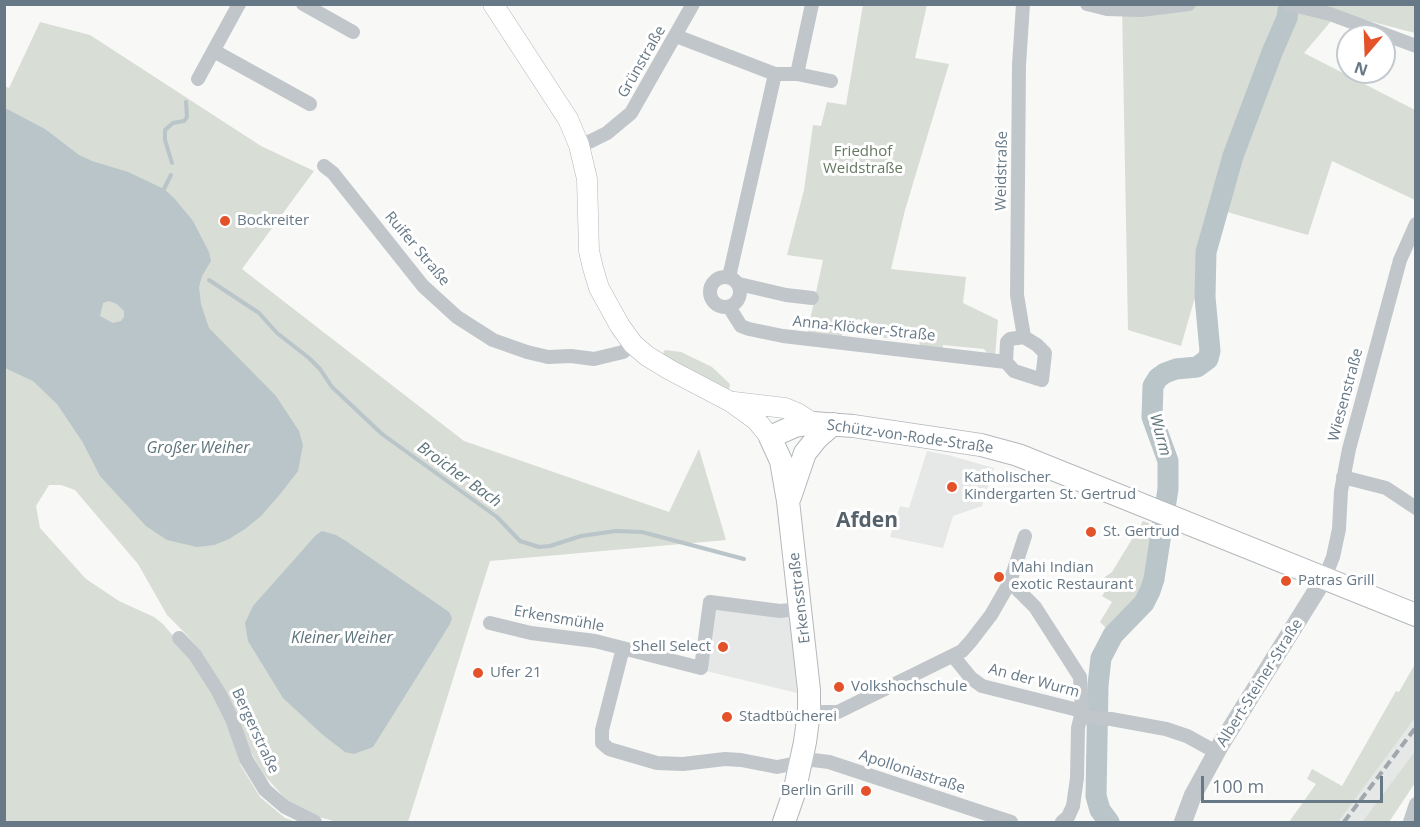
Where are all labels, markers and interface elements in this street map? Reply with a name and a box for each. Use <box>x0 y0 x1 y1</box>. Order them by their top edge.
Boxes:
street label: Grünstraße <box>614 23 670 101</box>
north arrow <box>1336 24 1396 84</box>
text: N <box>1351 57 1371 82</box>
street label: Weidstraße <box>992 131 1012 211</box>
park label: Friedhof Weidstraße <box>823 143 903 178</box>
street label: Ruifer Straße <box>381 208 453 290</box>
place label: Bockreiter <box>237 212 309 230</box>
marker: Bockreiter <box>218 214 232 228</box>
street label: Anna-Klöcker-Straße <box>792 313 936 345</box>
street label: Wiesenstraße <box>1325 347 1367 443</box>
water label: Wurm <box>1145 412 1175 458</box>
street label: Schütz-von-Rode-Straße <box>826 416 994 458</box>
water label: Großer Weiher <box>146 438 250 458</box>
water label: Broicher Bach <box>413 438 505 512</box>
place label: Katholischer Kindergarten St. Gertrud <box>964 469 1136 504</box>
marker: Katholischer Kindergarten St. Gertrud <box>945 480 959 494</box>
district label: Afden <box>836 508 898 534</box>
place label: St. Gertrud <box>1103 523 1180 541</box>
marker: St. Gertrud <box>1084 525 1098 539</box>
street label: Erkensstraße <box>785 551 815 645</box>
place label: Mahi Indian exotic Restaurant <box>1011 559 1133 594</box>
marker: Mahi Indian exotic Restaurant <box>992 570 1006 584</box>
place label: Patras Grill <box>1298 572 1375 590</box>
marker: Patras Grill <box>1279 574 1293 588</box>
street label: Erkensmühle <box>512 602 606 636</box>
street label: Albert-Steiner-Straße <box>1213 616 1307 750</box>
water label: Kleiner Weiher <box>291 628 393 648</box>
place label: Shell Select <box>632 638 711 656</box>
marker: Shell Select <box>716 640 730 654</box>
street label: An der Wurm <box>987 660 1081 702</box>
place label: Ufer 21 <box>490 664 542 682</box>
marker: Ufer 21 <box>471 666 485 680</box>
place label: Volkshochschule <box>851 678 967 696</box>
marker: Volkshochschule <box>832 680 846 694</box>
street label: Bergerstraße <box>227 686 283 776</box>
place label: Stadtbücherei <box>739 708 837 726</box>
marker: Stadtbücherei <box>720 710 734 724</box>
street label: Apolloniastraße <box>857 746 967 798</box>
scale bar <box>1204 764 1386 802</box>
text: 100 m <box>1212 774 1264 798</box>
place label: Berlin Grill <box>781 782 854 800</box>
marker: Berlin Grill <box>859 784 873 798</box>

